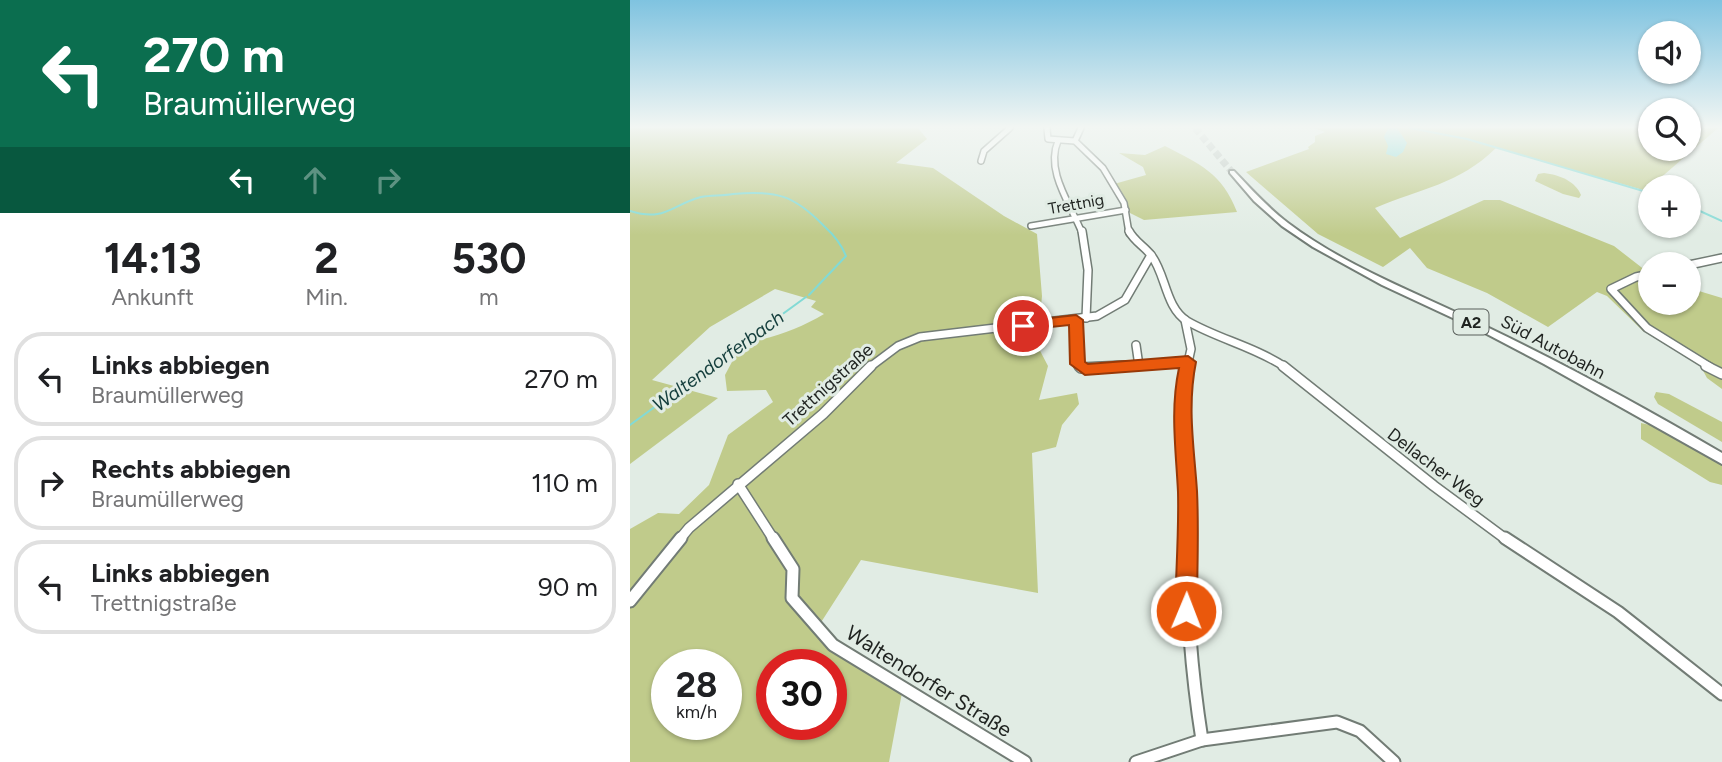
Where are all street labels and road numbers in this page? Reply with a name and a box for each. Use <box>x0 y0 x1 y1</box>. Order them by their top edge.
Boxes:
street label: Trettnig <box>1047 190 1105 218</box>
road number: A2 <box>1454 310 1488 334</box>
street label: Süd Autobahn <box>1497 310 1609 384</box>
street label: Trettnigstraße <box>778 339 878 431</box>
street label: Dellacher Weg <box>1383 423 1489 511</box>
street label: Waltendorfer Straße <box>842 620 1016 742</box>

